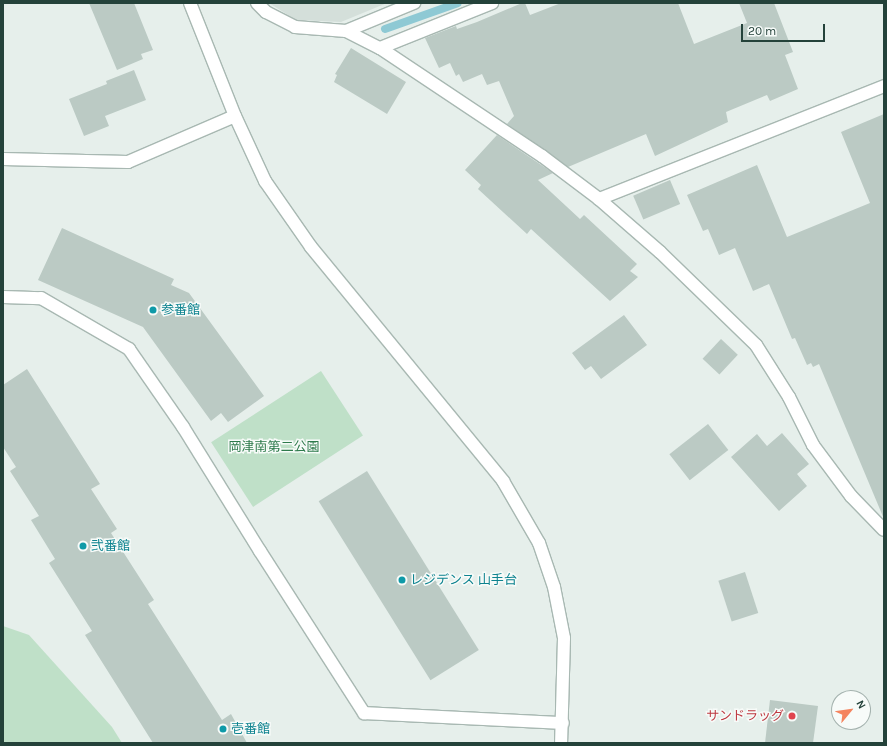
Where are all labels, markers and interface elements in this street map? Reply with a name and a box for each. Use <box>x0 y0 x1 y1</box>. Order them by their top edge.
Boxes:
scale bar <box>743 16 827 42</box>
text: 20 m <box>748 24 776 38</box>
place label: 参番館 <box>161 302 200 318</box>
marker: 参番館 <box>148 305 158 315</box>
park label: 岡津南第二公園 <box>229 439 319 455</box>
place label: 弐番館 <box>91 538 130 554</box>
marker: 弐番館 <box>78 541 88 551</box>
place label: レジデンス 山手台 <box>410 572 517 588</box>
marker: レジデンス 山手台 <box>397 575 407 585</box>
north arrow <box>831 690 871 730</box>
text: N <box>853 698 869 711</box>
place label: サンドラッグ <box>706 708 784 724</box>
marker: サンドラッグ <box>787 711 797 721</box>
place label: 壱番館 <box>231 721 270 737</box>
marker: 壱番館 <box>218 724 228 734</box>

